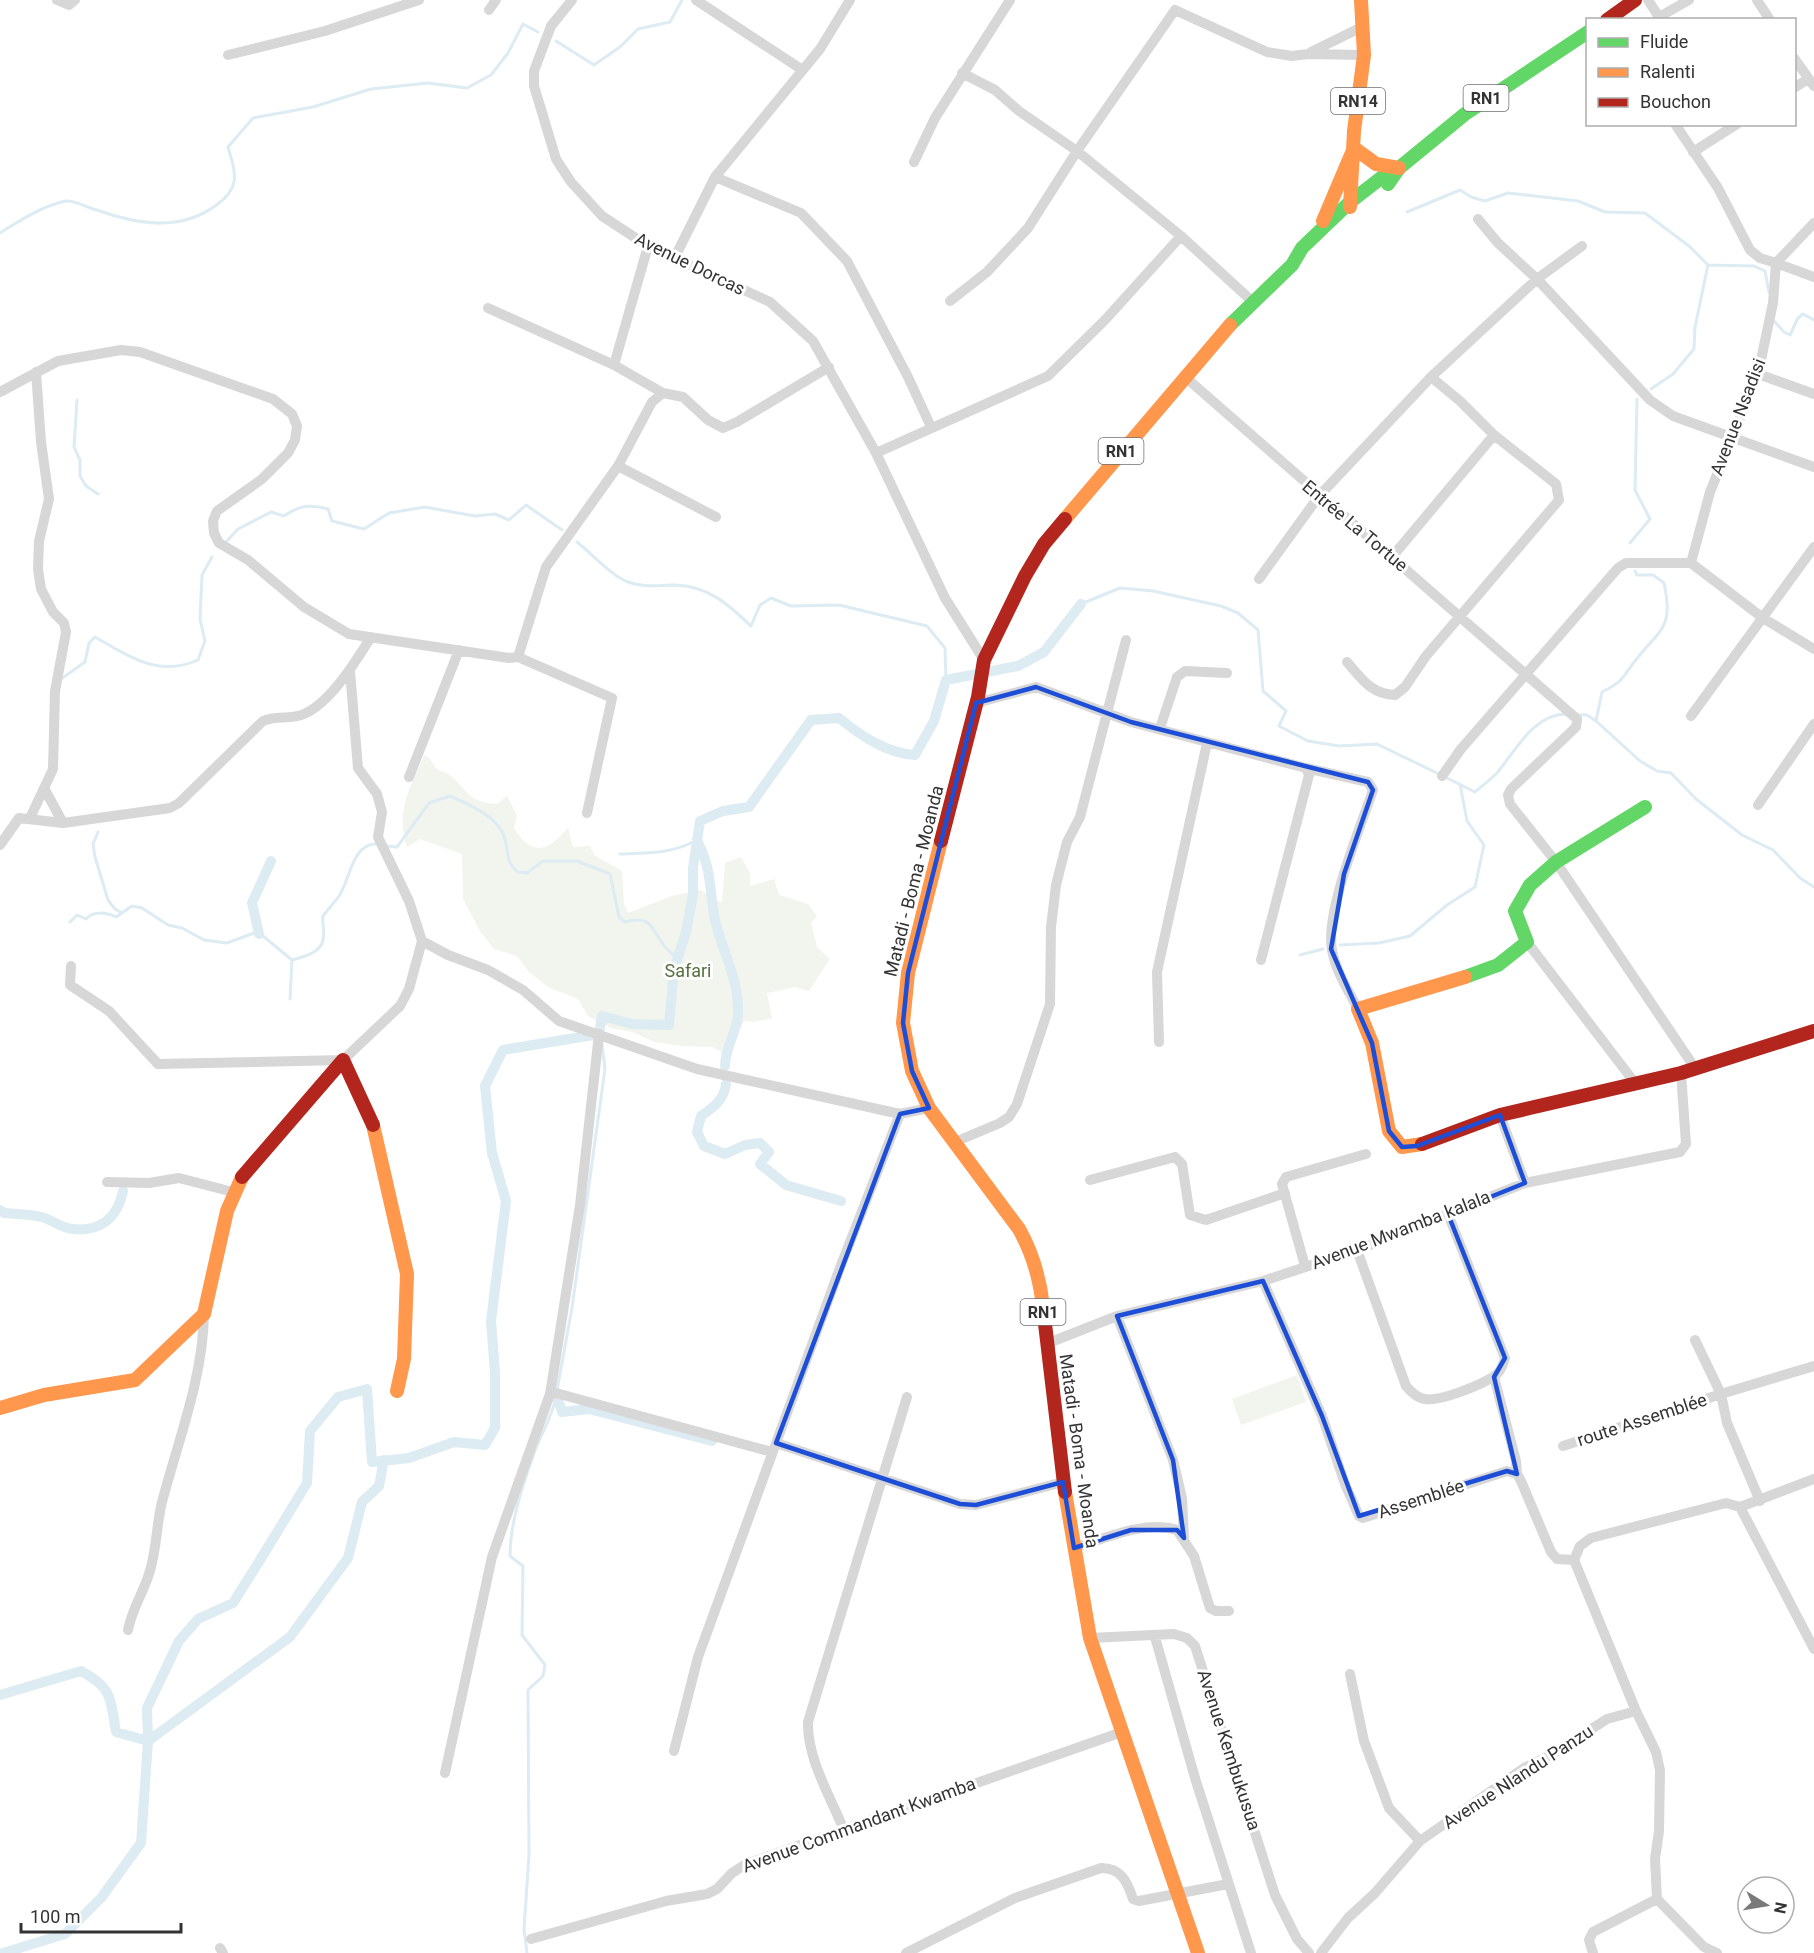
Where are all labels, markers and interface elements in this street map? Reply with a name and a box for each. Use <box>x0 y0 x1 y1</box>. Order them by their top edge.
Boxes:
legend <box>1586 18 1796 126</box>
text: Fluide <box>1640 31 1688 52</box>
text: Ralenti <box>1640 61 1695 82</box>
road number: RN1 <box>1464 85 1508 111</box>
road number: RN14 <box>1331 88 1385 114</box>
text: Bouchon <box>1640 91 1711 112</box>
street label: Avenue Dorcas <box>632 228 749 299</box>
street label: Avenue Nsadisi <box>1706 355 1769 478</box>
road number: RN1 <box>1098 438 1144 464</box>
street label: Entrée La Tortue <box>1298 475 1412 576</box>
street label: Matadi - Boma - Moanda <box>880 783 947 979</box>
park label: Safari <box>664 960 712 981</box>
street label: Avenue Mwamba kalala <box>1308 1186 1493 1273</box>
road number: RN1 <box>1020 1299 1066 1325</box>
street label: Matadi - Boma - Moanda <box>1055 1352 1104 1550</box>
street label: route Assemblée <box>1574 1389 1709 1450</box>
street label: Assemblée <box>1375 1475 1467 1522</box>
street label: Avenue Kembukusua <box>1194 1667 1265 1833</box>
street label: Avenue Nlandu Panzu <box>1439 1720 1597 1833</box>
street label: Avenue Commandant Kwamba <box>739 1772 978 1877</box>
north arrow <box>1736 1875 1796 1935</box>
scale bar <box>21 1896 182 1934</box>
text: N <box>1770 1900 1791 1915</box>
text: 100 m <box>30 1906 81 1927</box>

